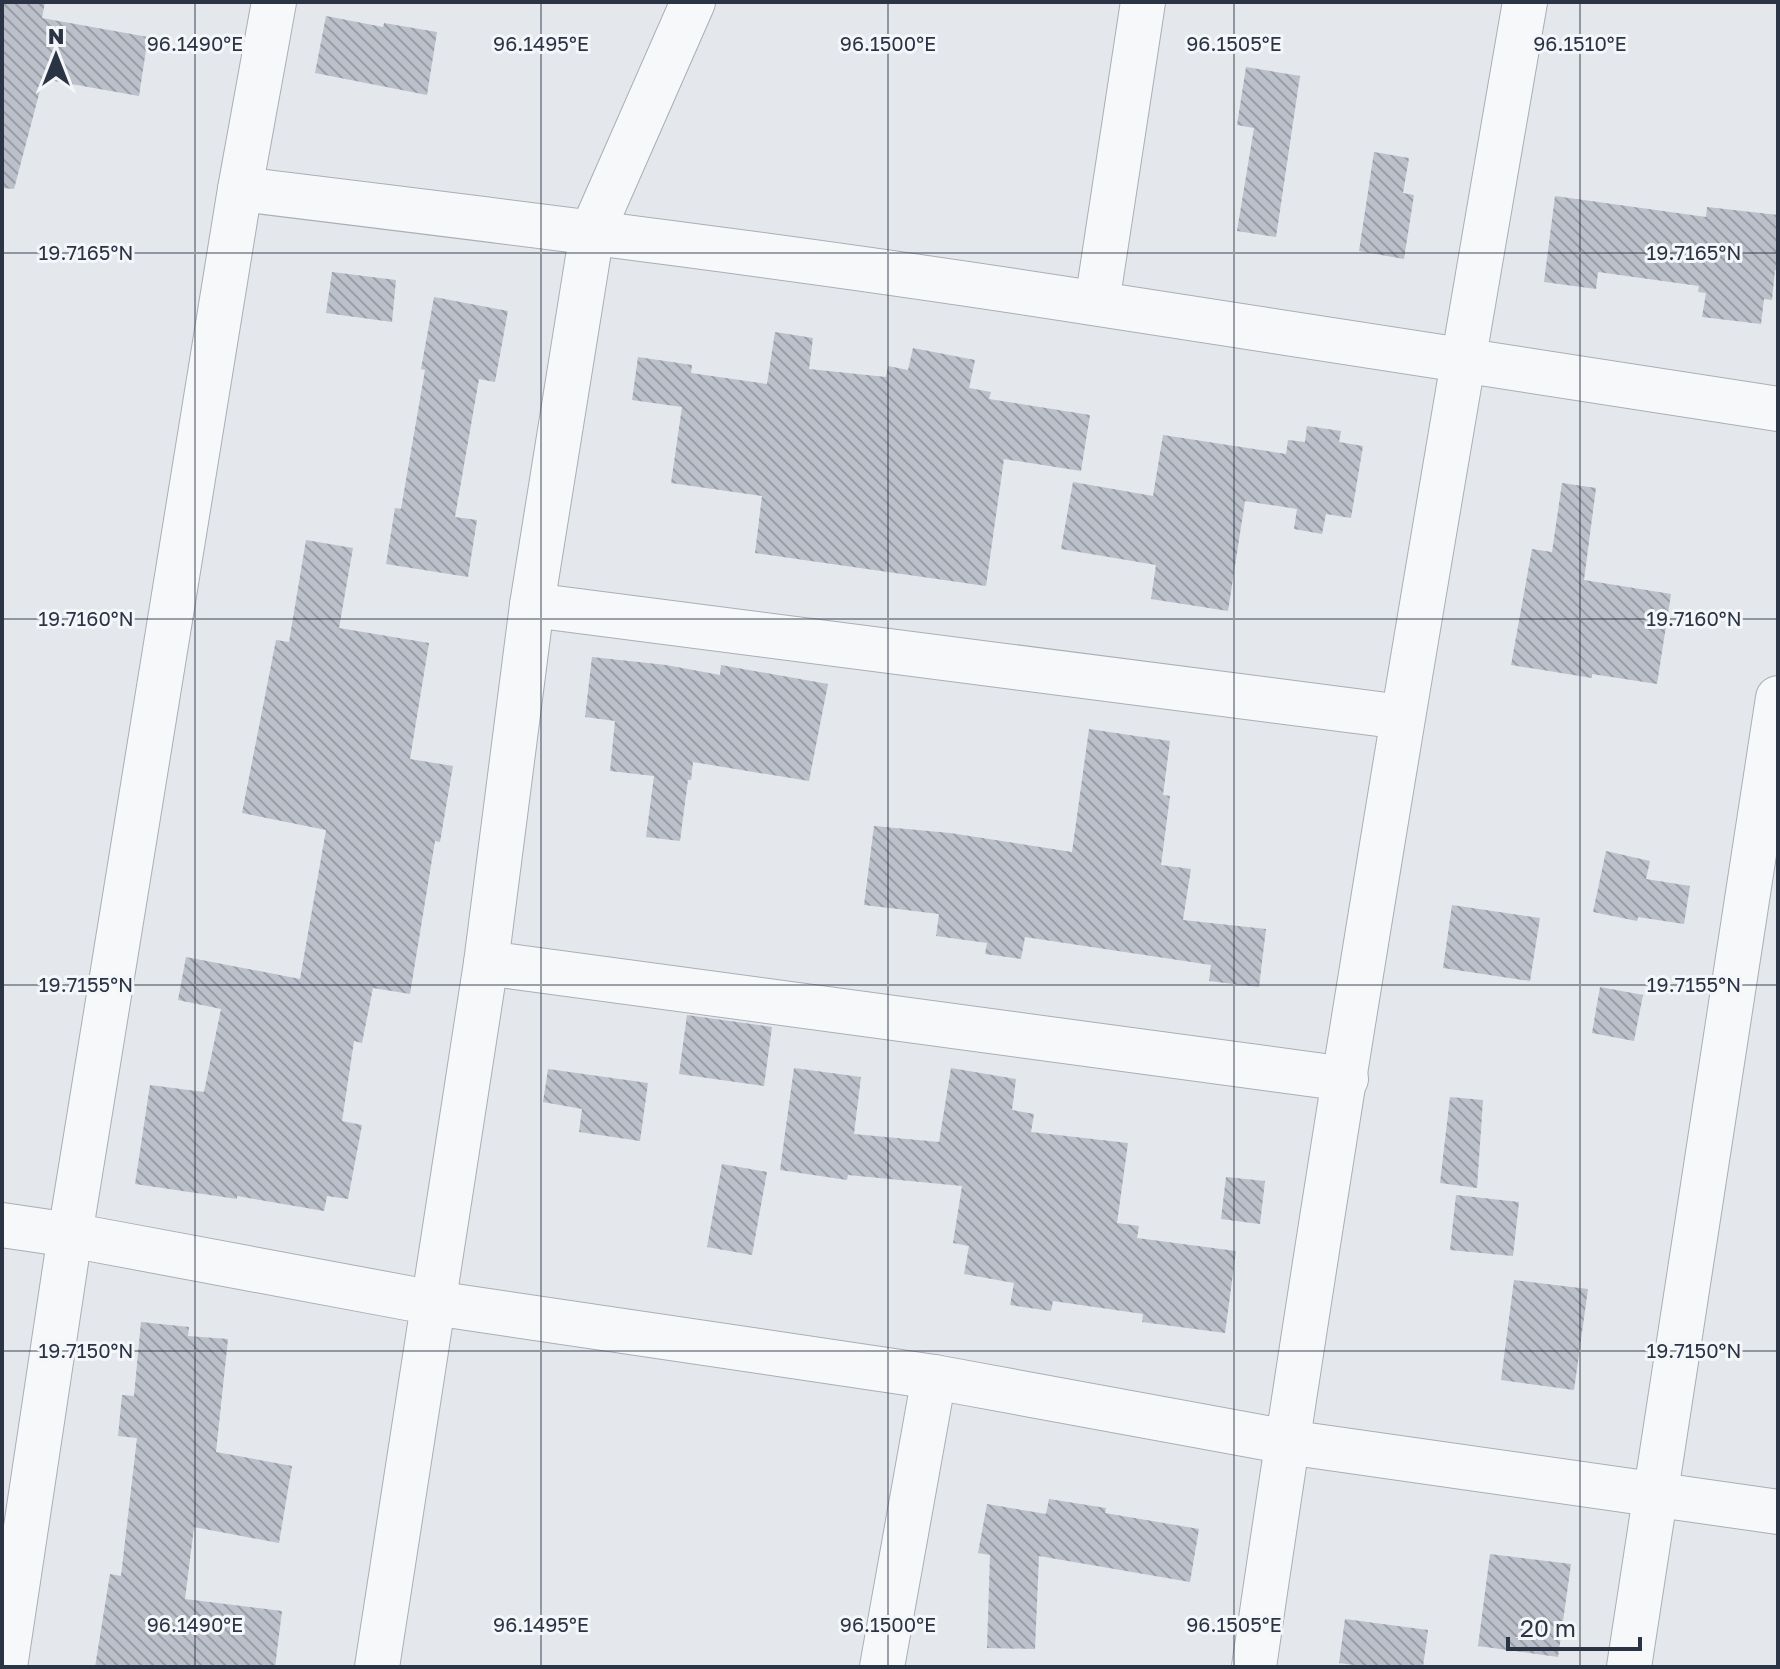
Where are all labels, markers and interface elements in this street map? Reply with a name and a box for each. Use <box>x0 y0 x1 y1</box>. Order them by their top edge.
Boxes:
north arrow <box>16 16 96 96</box>
text: N <box>48 22 64 49</box>
text: 96.1490°E <box>147 31 243 55</box>
text: 96.1495°E <box>493 31 589 55</box>
text: 96.1500°E <box>840 31 936 55</box>
text: 96.1505°E <box>1186 31 1282 55</box>
text: 96.1510°E <box>1533 31 1627 55</box>
text: 19.7165°N <box>39 240 133 264</box>
text: 19.7165°N <box>1647 240 1741 264</box>
text: 19.7160°N <box>38 606 134 630</box>
text: 19.7160°N <box>1646 606 1742 630</box>
text: 19.7155°N <box>39 972 133 996</box>
text: 19.7155°N <box>1647 972 1741 996</box>
text: 19.7150°N <box>38 1338 134 1362</box>
text: 19.7150°N <box>1646 1338 1742 1362</box>
scale bar <box>1508 1601 1640 1651</box>
text: 96.1490°E <box>147 1612 243 1636</box>
text: 96.1495°E <box>493 1612 589 1636</box>
text: 96.1500°E <box>840 1612 936 1636</box>
text: 96.1505°E <box>1186 1612 1282 1636</box>
text: 20 m <box>1520 1613 1576 1642</box>

